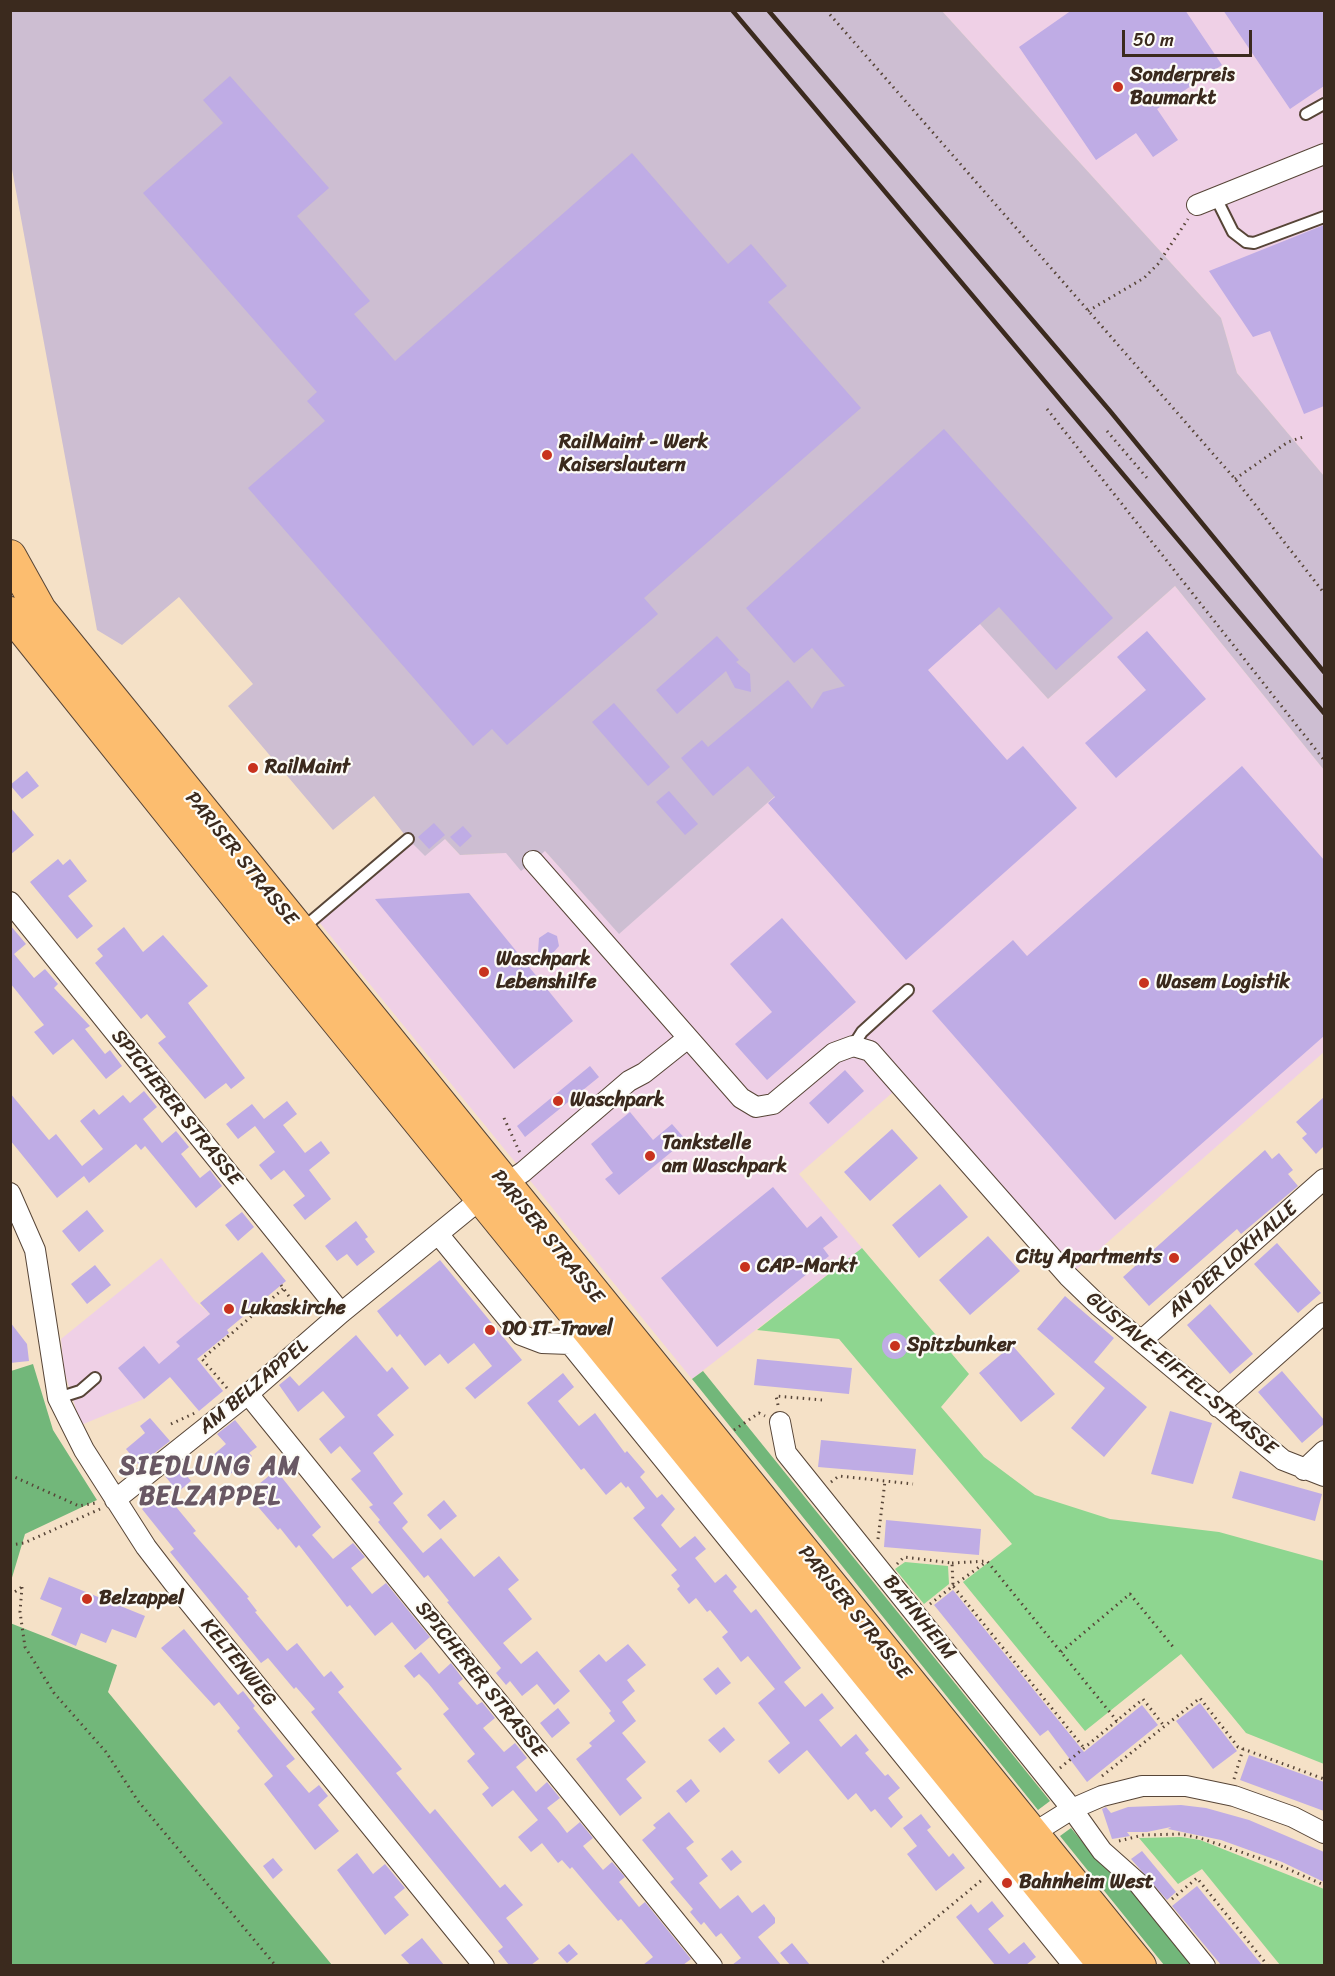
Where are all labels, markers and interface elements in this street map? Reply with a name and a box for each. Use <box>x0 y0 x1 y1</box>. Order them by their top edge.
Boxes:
scale bar <box>1125 18 1256 56</box>
text: 50 m <box>1133 24 1174 56</box>
place label: Sonderpreis Baumarkt <box>1130 64 1235 111</box>
marker: Sonderpreis Baumarkt <box>1111 80 1125 94</box>
place label: RailMaint - Werk Kaiserslautern <box>559 431 708 478</box>
marker: RailMaint - Werk Kaiserslautern <box>540 448 554 462</box>
place label: RailMaint <box>265 756 350 780</box>
marker: RailMaint <box>246 761 260 775</box>
street label: PARISER STRASSE <box>180 787 302 931</box>
place label: Waschpark Lebenshilfe <box>496 948 596 995</box>
marker: Waschpark Lebenshilfe <box>477 965 491 979</box>
place label: Wasem Logistik <box>1156 971 1290 995</box>
marker: Wasem Logistik <box>1137 976 1151 990</box>
street label: SPICHERER STRASSE <box>106 1025 246 1191</box>
place label: Waschpark <box>570 1089 665 1113</box>
marker: Waschpark <box>551 1094 565 1108</box>
place label: Tankstelle am Waschpark <box>662 1132 787 1179</box>
marker: Tankstelle am Waschpark <box>643 1149 657 1163</box>
street label: PARISER STRASSE <box>486 1165 608 1309</box>
street label: AN DER LOKHALLE <box>1163 1197 1303 1323</box>
place label: City Apartments <box>1016 1246 1162 1270</box>
marker: City Apartments <box>1167 1251 1181 1265</box>
place label: CAP-Markt <box>757 1255 857 1279</box>
marker: CAP-Markt <box>738 1260 752 1274</box>
street label: GUSTAVE-EIFFEL-STRASSE <box>1081 1287 1281 1461</box>
place label: Lukaskirche <box>241 1297 346 1321</box>
marker: Lukaskirche <box>222 1302 236 1316</box>
place label: DO IT-Travel <box>502 1318 613 1342</box>
marker: DO IT-Travel <box>483 1323 497 1337</box>
street label: AM BELZAPPEL <box>194 1334 314 1440</box>
place label: Spitzbunker <box>907 1334 1015 1358</box>
marker: Spitzbunker <box>888 1339 902 1353</box>
district label: SIEDLUNG AM BELZAPPEL <box>120 1451 300 1512</box>
street label: PARISER STRASSE <box>793 1541 915 1685</box>
street label: BAHNHEIM <box>877 1571 961 1665</box>
place label: Belzappel <box>99 1587 184 1611</box>
marker: Belzappel <box>80 1592 94 1606</box>
street label: SPICHERER STRASSE <box>410 1597 550 1763</box>
street label: KELTENWEG <box>195 1614 281 1712</box>
place label: Bahnheim West <box>1019 1871 1153 1895</box>
marker: Bahnheim West <box>1000 1876 1014 1890</box>

